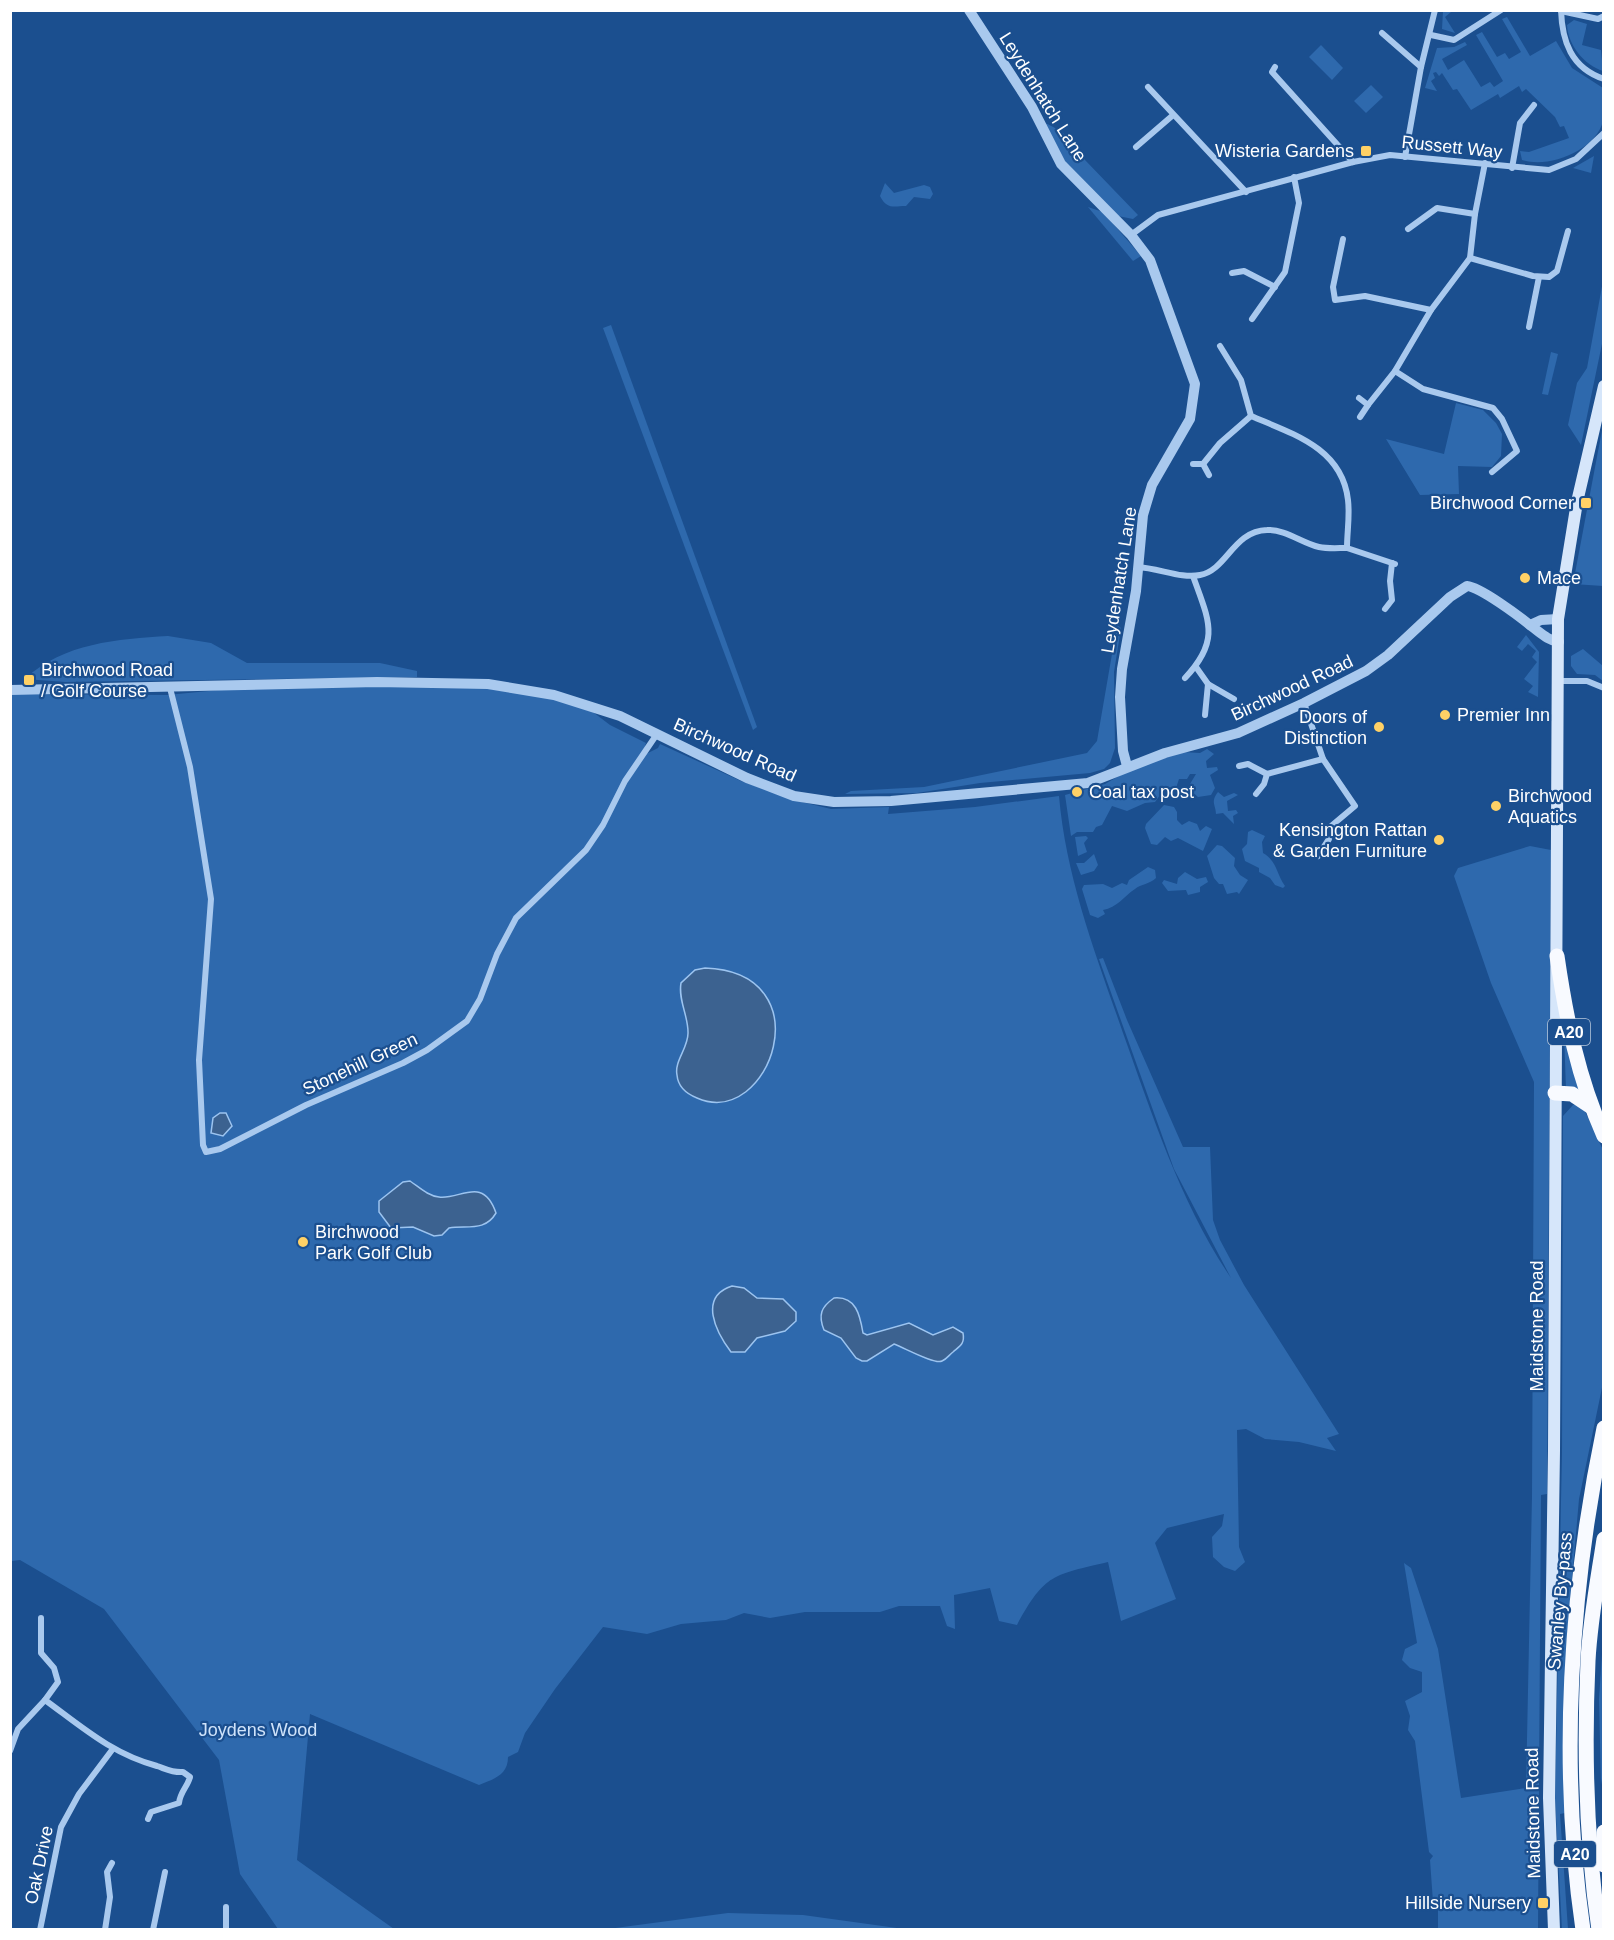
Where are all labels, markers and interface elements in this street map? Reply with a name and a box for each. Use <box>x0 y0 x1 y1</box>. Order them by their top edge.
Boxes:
street label: Leydenhatch Lane <box>995 29 1091 165</box>
street label: Russett Way <box>1401 132 1503 162</box>
place label: Wisteria Gardens <box>1215 141 1354 161</box>
marker: Wisteria Gardens <box>1359 144 1373 158</box>
place label: Birchwood Corner <box>1430 493 1574 513</box>
marker: Birchwood Corner <box>1579 496 1593 510</box>
street label: Leydenhatch Lane <box>1098 505 1140 655</box>
place label: Mace <box>1537 568 1581 588</box>
marker: Mace <box>1518 571 1532 585</box>
street label: Birchwood Road <box>1228 651 1356 725</box>
place label: Birchwood Road / Golf Course <box>41 660 173 701</box>
marker: Birchwood Road / Golf Course <box>22 673 36 687</box>
place label: Premier Inn <box>1457 705 1550 725</box>
place label: Doors of Distinction <box>1284 707 1368 748</box>
marker: Premier Inn <box>1438 708 1452 722</box>
street label: Birchwood Road <box>671 714 799 786</box>
marker: Doors of Distinction <box>1372 720 1386 734</box>
place label: Coal tax post <box>1089 782 1194 802</box>
marker: Coal tax post <box>1070 785 1084 799</box>
place label: Birchwood Aquatics <box>1508 786 1592 827</box>
marker: Birchwood Aquatics <box>1489 799 1503 813</box>
place label: Kensington Rattan & Garden Furniture <box>1273 820 1427 861</box>
marker: Kensington Rattan & Garden Furniture <box>1432 833 1446 847</box>
road number: A20 <box>1548 1019 1590 1045</box>
street label: Stonehill Green <box>300 1029 420 1099</box>
place label: Birchwood Park Golf Club <box>315 1222 432 1263</box>
marker: Birchwood Park Golf Club <box>296 1235 310 1249</box>
street label: Maidstone Road <box>1527 1260 1547 1392</box>
street label: Swanley By-pass <box>1544 1531 1576 1671</box>
park label: Joydens Wood <box>199 1720 317 1740</box>
street label: Maidstone Road <box>1522 1747 1544 1879</box>
street label: Oak Drive <box>21 1824 57 1906</box>
road number: A20 <box>1554 1841 1596 1867</box>
place label: Hillside Nursery <box>1405 1893 1531 1913</box>
marker: Hillside Nursery <box>1536 1896 1550 1910</box>

